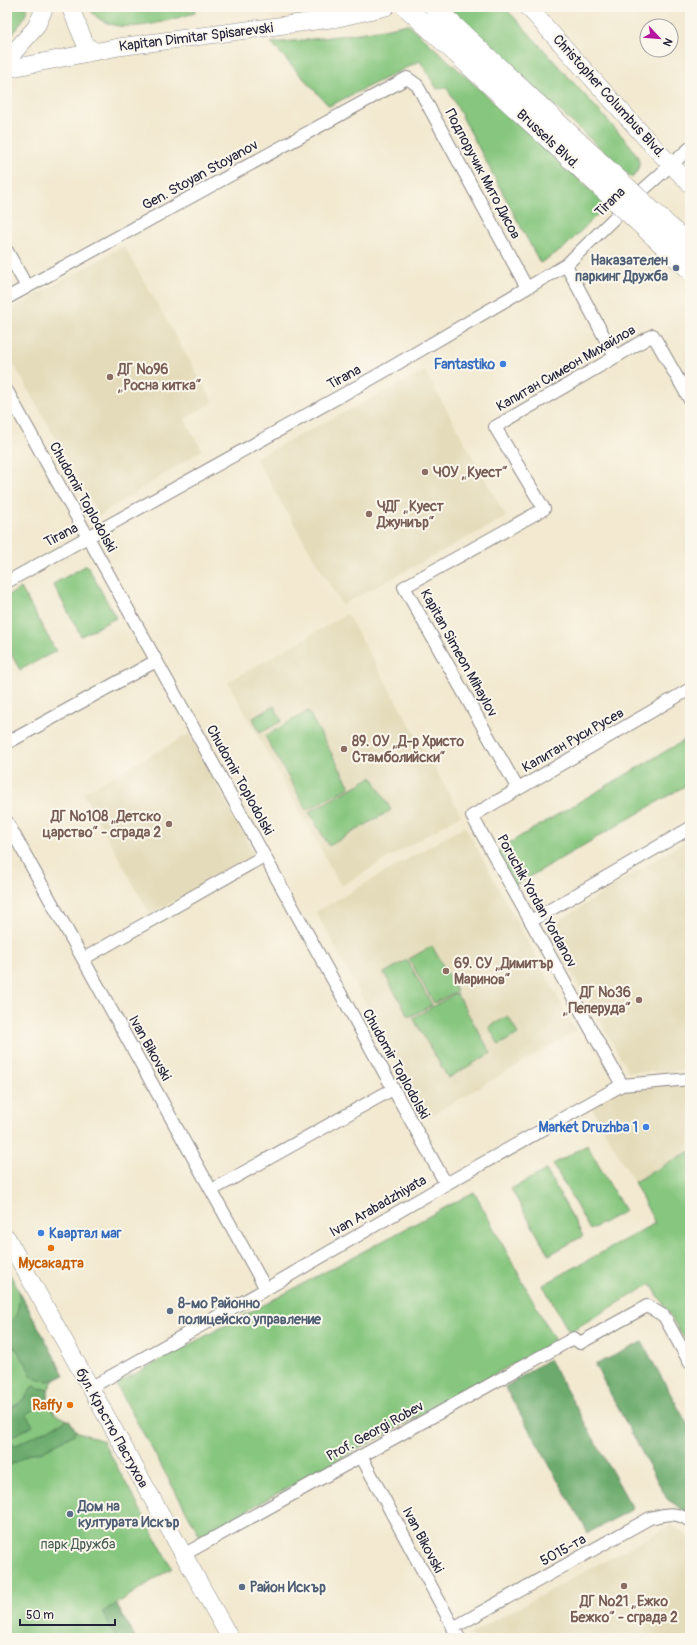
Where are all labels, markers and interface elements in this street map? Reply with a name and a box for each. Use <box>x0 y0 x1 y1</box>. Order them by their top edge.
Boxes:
north arrow <box>639 18 679 58</box>
street label: Kapitan Dimitar Spisarevski <box>118 19 275 55</box>
street label: Christopher Columbus Blvd. <box>549 31 669 161</box>
text: N <box>660 36 675 49</box>
street label: Подпоручик Мито Дисов <box>441 106 525 242</box>
street label: Brussels Blvd. <box>513 106 583 172</box>
street label: Gen. Stoyan Stoyanov <box>139 136 261 214</box>
street label: Tirana <box>591 183 629 221</box>
place label: Наказателен паркинг Дружба <box>575 252 668 285</box>
marker: Наказателен паркинг Дружба <box>671 263 681 273</box>
street label: Капитан Симеон Михайлов <box>493 321 639 415</box>
place label: Fantastiko <box>434 356 495 373</box>
marker: Fantastiko <box>498 359 508 369</box>
place label: ДГ №96 „Росна китка“ <box>117 361 202 394</box>
street label: Tirana <box>324 361 364 393</box>
marker: ДГ №96 „Росна китка“ <box>105 372 115 382</box>
street label: Chudomir Toplodolski <box>46 439 121 555</box>
place label: ЧОУ „Куест“ <box>433 464 508 481</box>
marker: ЧОУ „Куест“ <box>420 467 430 477</box>
place label: ЧДГ „Куест Джуниър“ <box>376 498 445 531</box>
marker: ЧДГ „Куест Джуниър“ <box>364 509 374 519</box>
street label: Tirana <box>41 519 81 551</box>
street label: Кapitan Simeon Mihaylov <box>417 586 501 720</box>
street label: Капитан Руси Русев <box>519 704 627 776</box>
street label: Chudomir Toplodolski <box>203 722 278 838</box>
place label: 89. ОУ „Д-р Христо Стамболийски“ <box>352 733 464 766</box>
marker: 89. ОУ „Д-р Христо Стамболийски“ <box>339 744 349 754</box>
place label: ДГ №108 „Детско царство“ - сграда 2 <box>42 808 161 841</box>
marker: ДГ №108 „Детско царство“ - сграда 2 <box>164 819 174 829</box>
street label: Рoruchik Yordan Yordanov <box>493 832 581 970</box>
place label: 69. СУ „Димитър Маринов“ <box>454 955 554 988</box>
marker: 69. СУ „Димитър Маринов“ <box>441 966 451 976</box>
place label: ДГ №36 „Пеперуда“ <box>563 984 631 1017</box>
marker: ДГ №36 „Пеперуда“ <box>634 995 644 1005</box>
street label: Chudomir Toplodolski <box>359 1006 434 1122</box>
street label: Ivan Bikovski <box>125 1012 175 1084</box>
place label: Market Druzhba 1 <box>538 1119 638 1136</box>
marker: Market Druzhba 1 <box>641 1122 651 1132</box>
street label: Ivan Arabadzhiyata <box>327 1171 429 1241</box>
place label: Квартал маг <box>49 1225 122 1242</box>
marker: Квартал маг <box>36 1228 46 1238</box>
marker: Мусакадта <box>46 1243 56 1253</box>
place label: Мусакадта <box>18 1255 84 1272</box>
place label: 8-мо Районно полицейско управление <box>178 1295 322 1328</box>
marker: 8-мо Районно полицейско управление <box>165 1306 175 1316</box>
street label: бул. Кръстю Пастухов <box>72 1365 152 1491</box>
place label: Raffy <box>32 1397 62 1414</box>
street label: Prof. Georgi Robev <box>323 1397 427 1465</box>
marker: Raffy <box>65 1400 75 1410</box>
place label: Дом на културата Искър <box>77 1498 180 1531</box>
street label: Ivan Bikovski <box>399 1504 448 1576</box>
marker: Дом на културата Искър <box>65 1509 75 1519</box>
street label: 5015-та <box>537 1531 589 1569</box>
park label: парк Дружба <box>41 1536 116 1553</box>
place label: Район Искър <box>250 1579 326 1596</box>
marker: ДГ №21 „Ежко Бежко“ - сграда 2 <box>619 1581 629 1591</box>
marker: Район Искър <box>237 1582 247 1592</box>
place label: ДГ №21 „Ежко Бежко“ - сграда 2 <box>570 1593 678 1626</box>
scale bar <box>20 1601 115 1627</box>
text: 50 m <box>26 1608 54 1623</box>

